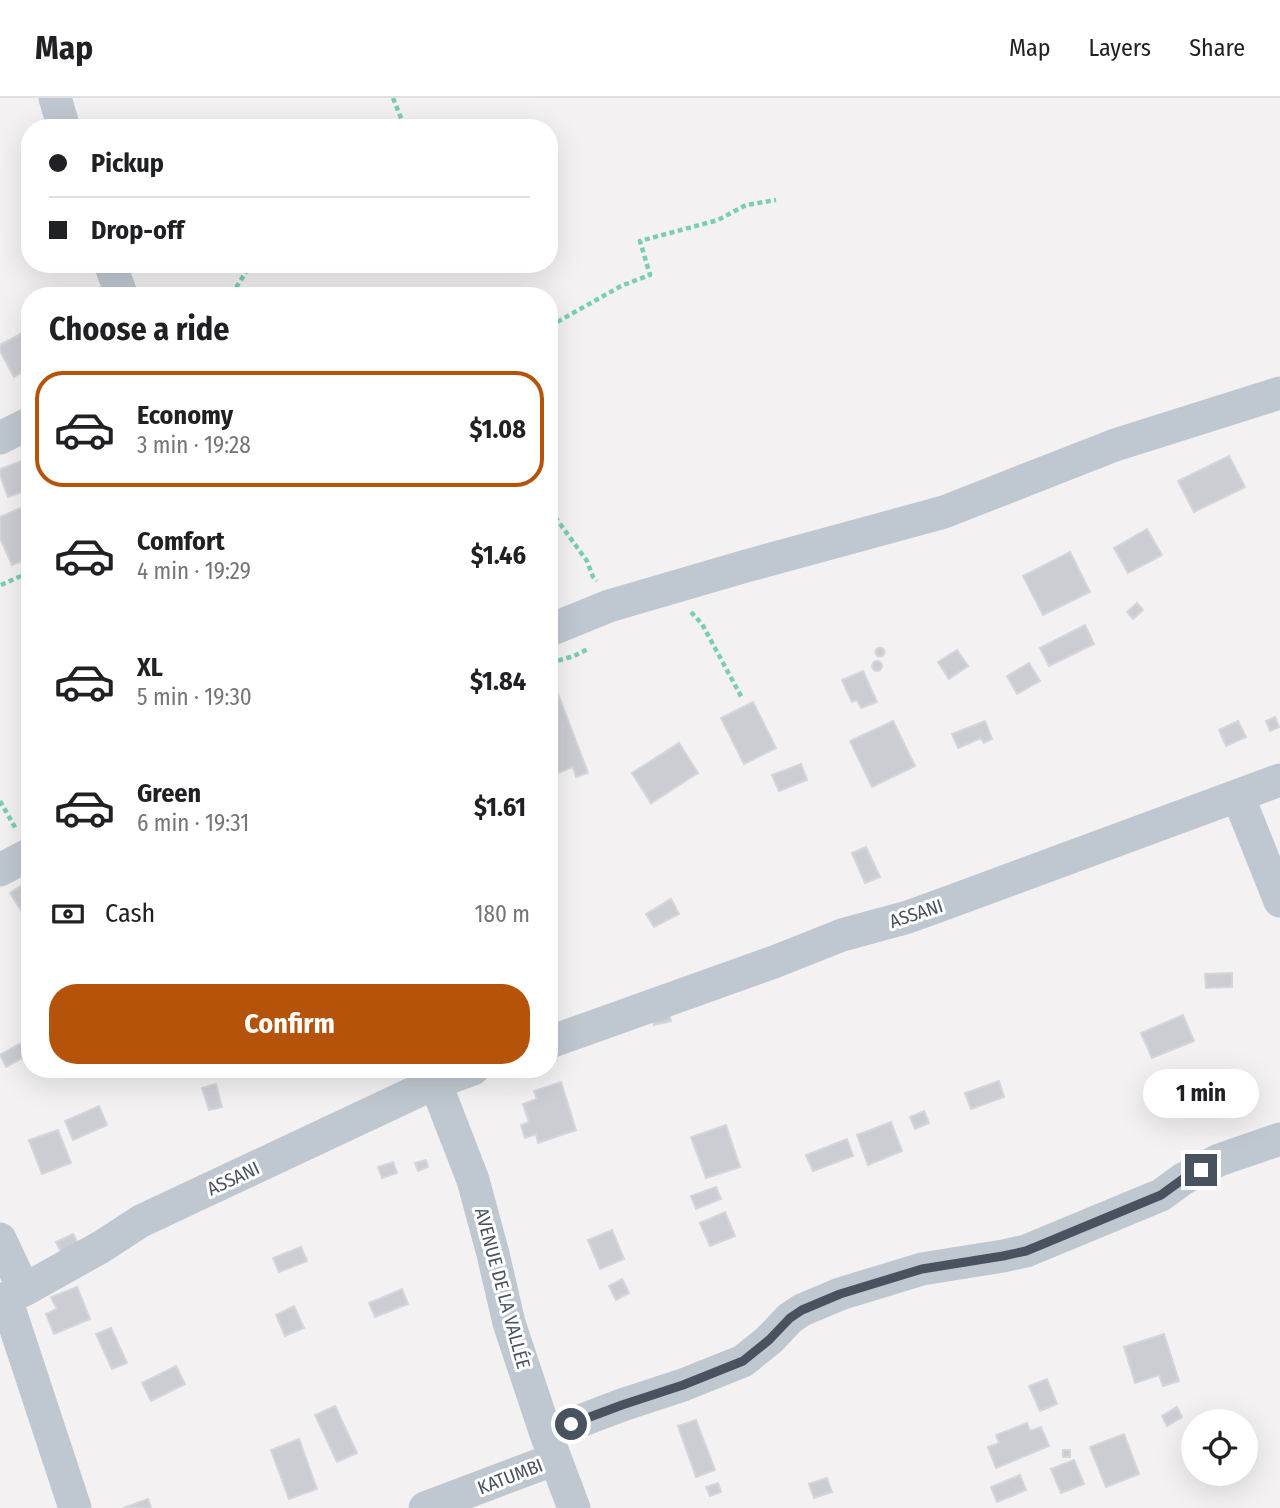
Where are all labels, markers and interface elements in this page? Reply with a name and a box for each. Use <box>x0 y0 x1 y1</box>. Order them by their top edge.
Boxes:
text: Map <box>35 28 93 68</box>
text: Map <box>1009 34 1051 62</box>
text: Layers <box>1089 34 1151 62</box>
text: Share <box>1189 34 1245 62</box>
text: Pickup <box>91 148 164 179</box>
text: Drop-off <box>91 215 184 246</box>
text: Choose a ride <box>49 310 230 348</box>
icon: car <box>53 398 116 461</box>
text: Economy <box>137 400 233 431</box>
text: $1.08 <box>469 414 526 445</box>
text: 3 min · 19:28 <box>137 431 251 459</box>
icon: car <box>53 524 116 587</box>
text: Comfort <box>137 526 225 557</box>
text: $1.46 <box>471 540 526 571</box>
text: 4 min · 19:29 <box>137 557 251 585</box>
icon: car <box>53 650 116 713</box>
text: XL <box>137 652 163 683</box>
text: $1.84 <box>470 666 526 697</box>
text: 5 min · 19:30 <box>137 683 252 711</box>
icon: car <box>53 776 116 839</box>
text: Green <box>137 778 201 809</box>
text: $1.61 <box>474 792 526 823</box>
text: 6 min · 19:31 <box>137 809 249 837</box>
street label: ASSANI <box>886 894 946 933</box>
icon: cash <box>49 895 87 933</box>
text: Cash <box>105 898 155 929</box>
text: 180 m <box>474 900 530 928</box>
button: Confirm <box>49 984 530 1064</box>
callout: 1 min <box>1143 1068 1259 1118</box>
text: 1 min <box>1176 1079 1226 1107</box>
route end <box>1185 1154 1217 1186</box>
street label: ASSANI <box>203 1156 263 1201</box>
street label: AVENUE DE LA VALLÉE <box>470 1205 535 1371</box>
route start <box>555 1408 587 1440</box>
map controls <box>1181 1409 1258 1486</box>
button: locate <box>1181 1409 1258 1486</box>
street label: KATUMBI <box>474 1454 546 1499</box>

